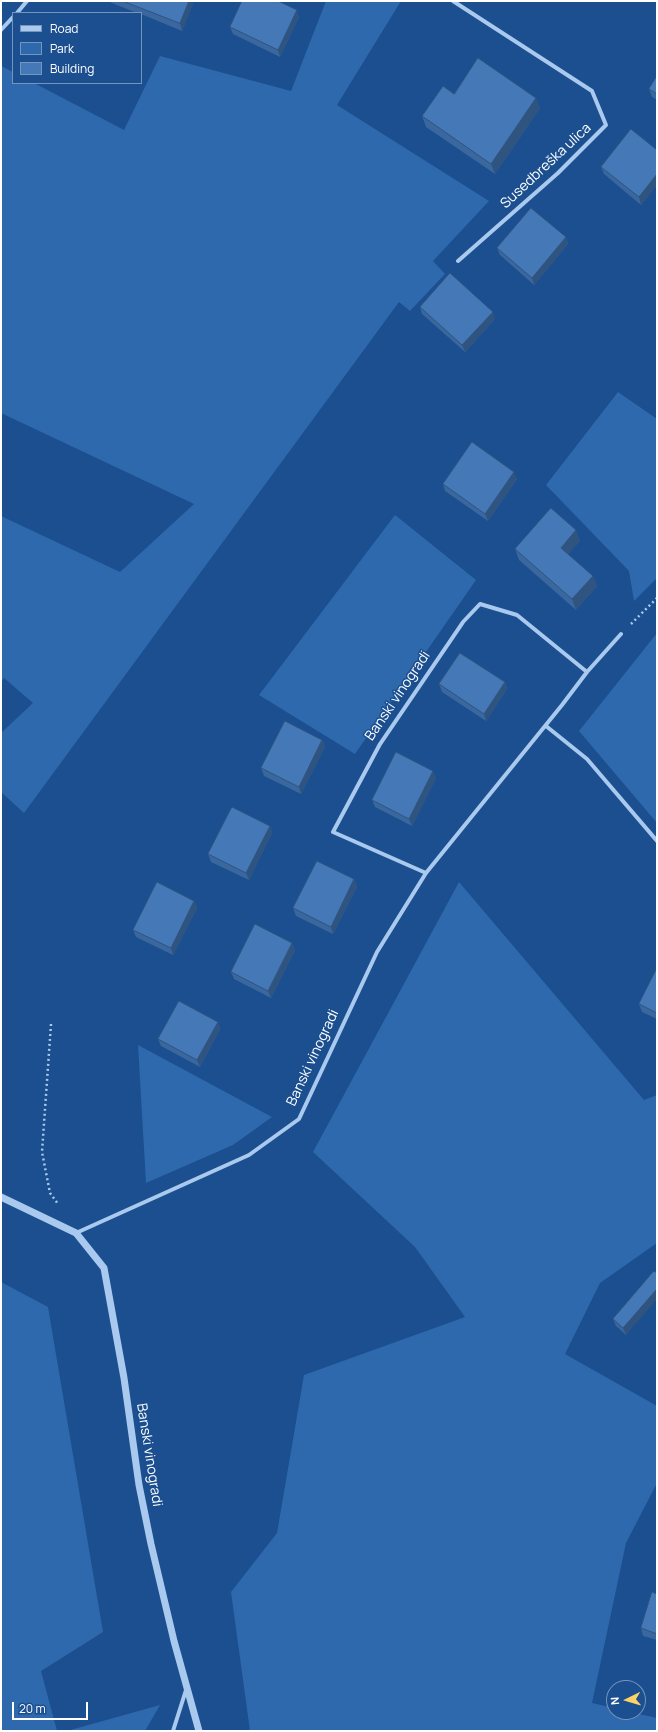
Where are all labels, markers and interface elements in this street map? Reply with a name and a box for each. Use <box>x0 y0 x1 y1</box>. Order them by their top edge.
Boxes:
legend <box>12 12 142 84</box>
text: Road <box>50 20 78 37</box>
text: Park <box>50 40 74 57</box>
text: Building <box>50 60 94 77</box>
street label: Susedbreška ulica <box>497 120 595 212</box>
street label: Banski vinogradi <box>362 648 434 744</box>
street label: Banski vinogradi <box>283 1007 343 1109</box>
street label: Banski vinogradi <box>133 1402 165 1508</box>
north arrow <box>606 1680 646 1720</box>
scale bar <box>14 1694 90 1720</box>
text: N <box>607 1696 622 1706</box>
text: 20 m <box>19 1700 46 1717</box>

